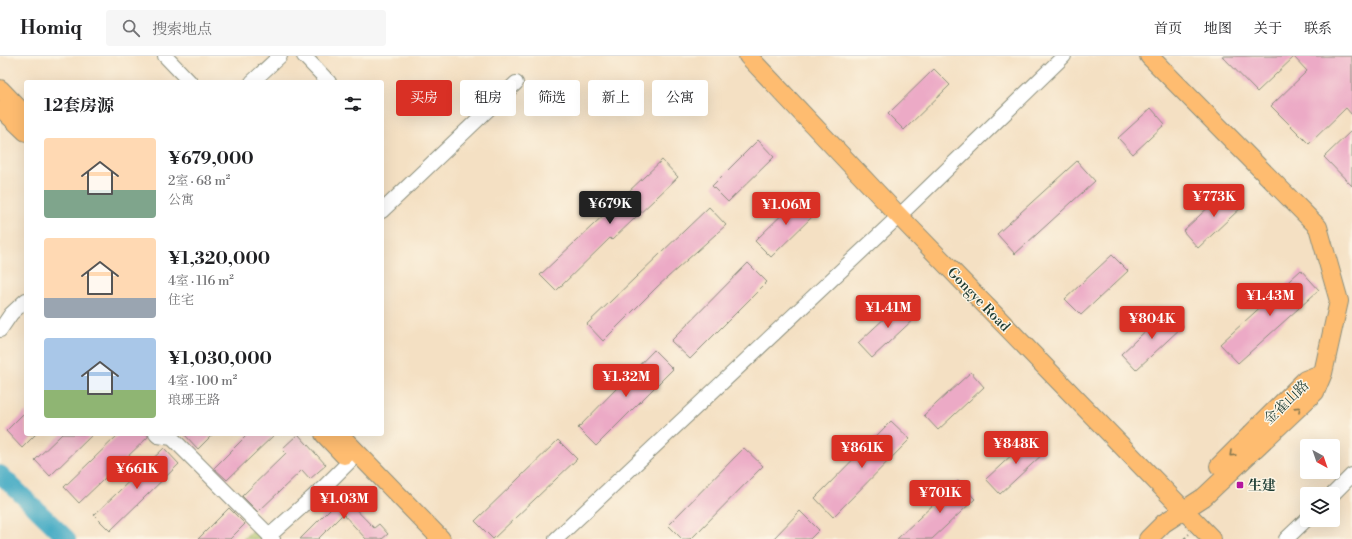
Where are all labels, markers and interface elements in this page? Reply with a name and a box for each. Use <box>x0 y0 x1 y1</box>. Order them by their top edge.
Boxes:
search box <box>106 10 386 46</box>
text: Homiq <box>20 16 82 40</box>
icon: search <box>120 17 142 39</box>
text: 搜索地点 <box>152 20 212 39</box>
text: 首页 <box>1154 20 1182 38</box>
text: 地图 <box>1204 20 1232 38</box>
text: 关于 <box>1254 20 1282 38</box>
text: 联系 <box>1304 20 1332 38</box>
chip: 买房 <box>396 80 452 116</box>
chip: 租房 <box>460 80 516 116</box>
chip: 筛选 <box>524 80 580 116</box>
chip: 新上 <box>588 80 644 116</box>
chip: 公寓 <box>652 80 708 116</box>
icon: filters <box>342 93 364 115</box>
text: 12套房源 <box>44 95 114 117</box>
text: ¥679,000 <box>168 148 254 170</box>
icon: home <box>76 154 124 202</box>
text: 2室 · 68 m² <box>168 173 230 189</box>
pin: ¥773K <box>1186 184 1242 218</box>
text: ¥773K <box>1192 189 1236 205</box>
pin: ¥679K <box>582 191 638 225</box>
text: 公寓 <box>168 192 194 208</box>
pin: ¥1.06M <box>753 192 819 226</box>
text: ¥679K <box>588 196 632 212</box>
text: ¥1.06M <box>761 197 811 213</box>
text: ¥1,320,000 <box>168 248 270 270</box>
icon: home <box>76 254 124 302</box>
street label: Gongye Road <box>943 264 1014 336</box>
text: 4室 · 116 m² <box>168 273 234 289</box>
pin: ¥1.43M <box>1237 283 1303 317</box>
text: ¥1.43M <box>1246 288 1294 304</box>
text: 住宅 <box>168 292 194 308</box>
pin: ¥1.41M <box>855 295 921 329</box>
text: ¥1.41M <box>865 300 911 316</box>
pin: ¥804K <box>1124 306 1180 340</box>
text: ¥804K <box>1129 311 1175 327</box>
text: ¥1,030,000 <box>168 348 272 370</box>
icon: home <box>76 354 124 402</box>
pin: ¥1.32M <box>593 364 659 398</box>
text: ¥1.32M <box>602 369 650 385</box>
text: 4室 · 100 m² <box>168 373 237 389</box>
street label: 金雀山路 <box>1260 377 1313 429</box>
text: 琅琊王路 <box>168 392 220 408</box>
one-way arrow <box>1293 406 1301 414</box>
pin: ¥848K <box>988 431 1044 465</box>
pin: ¥861K <box>834 435 890 469</box>
text: ¥848K <box>993 436 1039 452</box>
north arrow <box>1300 439 1340 479</box>
map controls <box>1300 439 1340 527</box>
text: ¥861K <box>841 440 883 456</box>
one-way arrow <box>1229 449 1237 457</box>
pin: ¥661K <box>109 456 165 490</box>
text: ¥661K <box>116 461 158 477</box>
place label: 生建 <box>1248 477 1276 495</box>
pin: ¥701K <box>912 480 968 514</box>
marker: 生建 <box>1235 480 1245 490</box>
text: ¥701K <box>918 485 962 501</box>
pin: ¥1.03M <box>311 486 377 520</box>
button: layers <box>1300 487 1340 527</box>
text: ¥1.03M <box>319 491 369 507</box>

